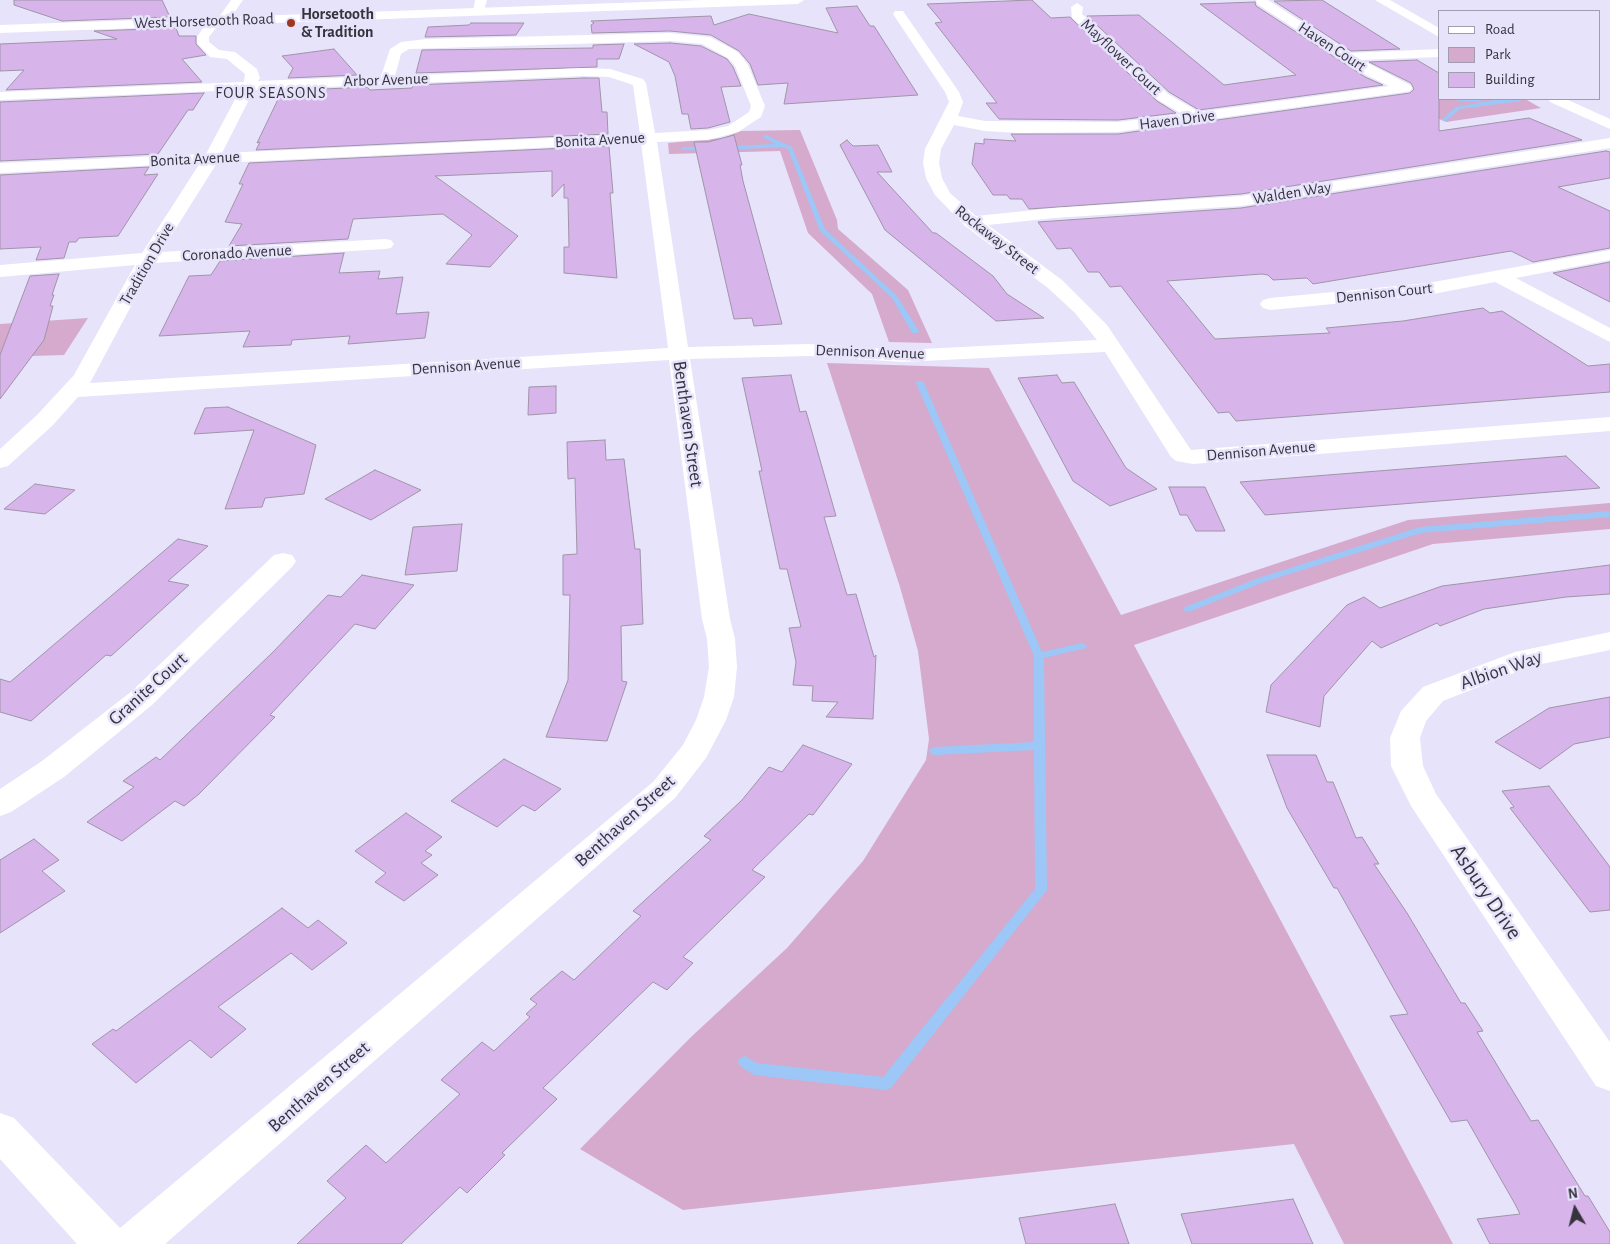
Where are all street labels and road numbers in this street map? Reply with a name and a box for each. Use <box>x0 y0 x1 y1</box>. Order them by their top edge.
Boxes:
street label: West Horsetooth Road <box>134 9 274 33</box>
street label: Mayflower Court <box>1077 15 1165 99</box>
street label: Haven Court <box>1295 18 1369 76</box>
street label: Arbor Avenue <box>343 69 429 91</box>
street label: Haven Drive <box>1138 106 1216 134</box>
street label: Bonita Avenue <box>555 128 645 152</box>
street label: Bonita Avenue <box>150 147 240 171</box>
street label: Walden Way <box>1252 177 1332 209</box>
street label: Rockaway Street <box>951 201 1043 279</box>
street label: Tradition Drive <box>116 219 178 309</box>
street label: Coronado Avenue <box>182 241 292 265</box>
street label: Dennison Court <box>1335 278 1433 308</box>
street label: Dennison Avenue <box>815 341 925 363</box>
street label: Dennison Avenue <box>411 353 521 379</box>
street label: Benthaven Street <box>668 359 708 489</box>
street label: Dennison Avenue <box>1206 437 1316 465</box>
street label: Albion Way <box>1457 645 1545 695</box>
street label: Granite Court <box>104 648 192 730</box>
street label: Benthaven Street <box>570 770 680 872</box>
street label: Asbury Drive <box>1444 839 1528 945</box>
street label: Benthaven Street <box>264 1037 374 1137</box>

